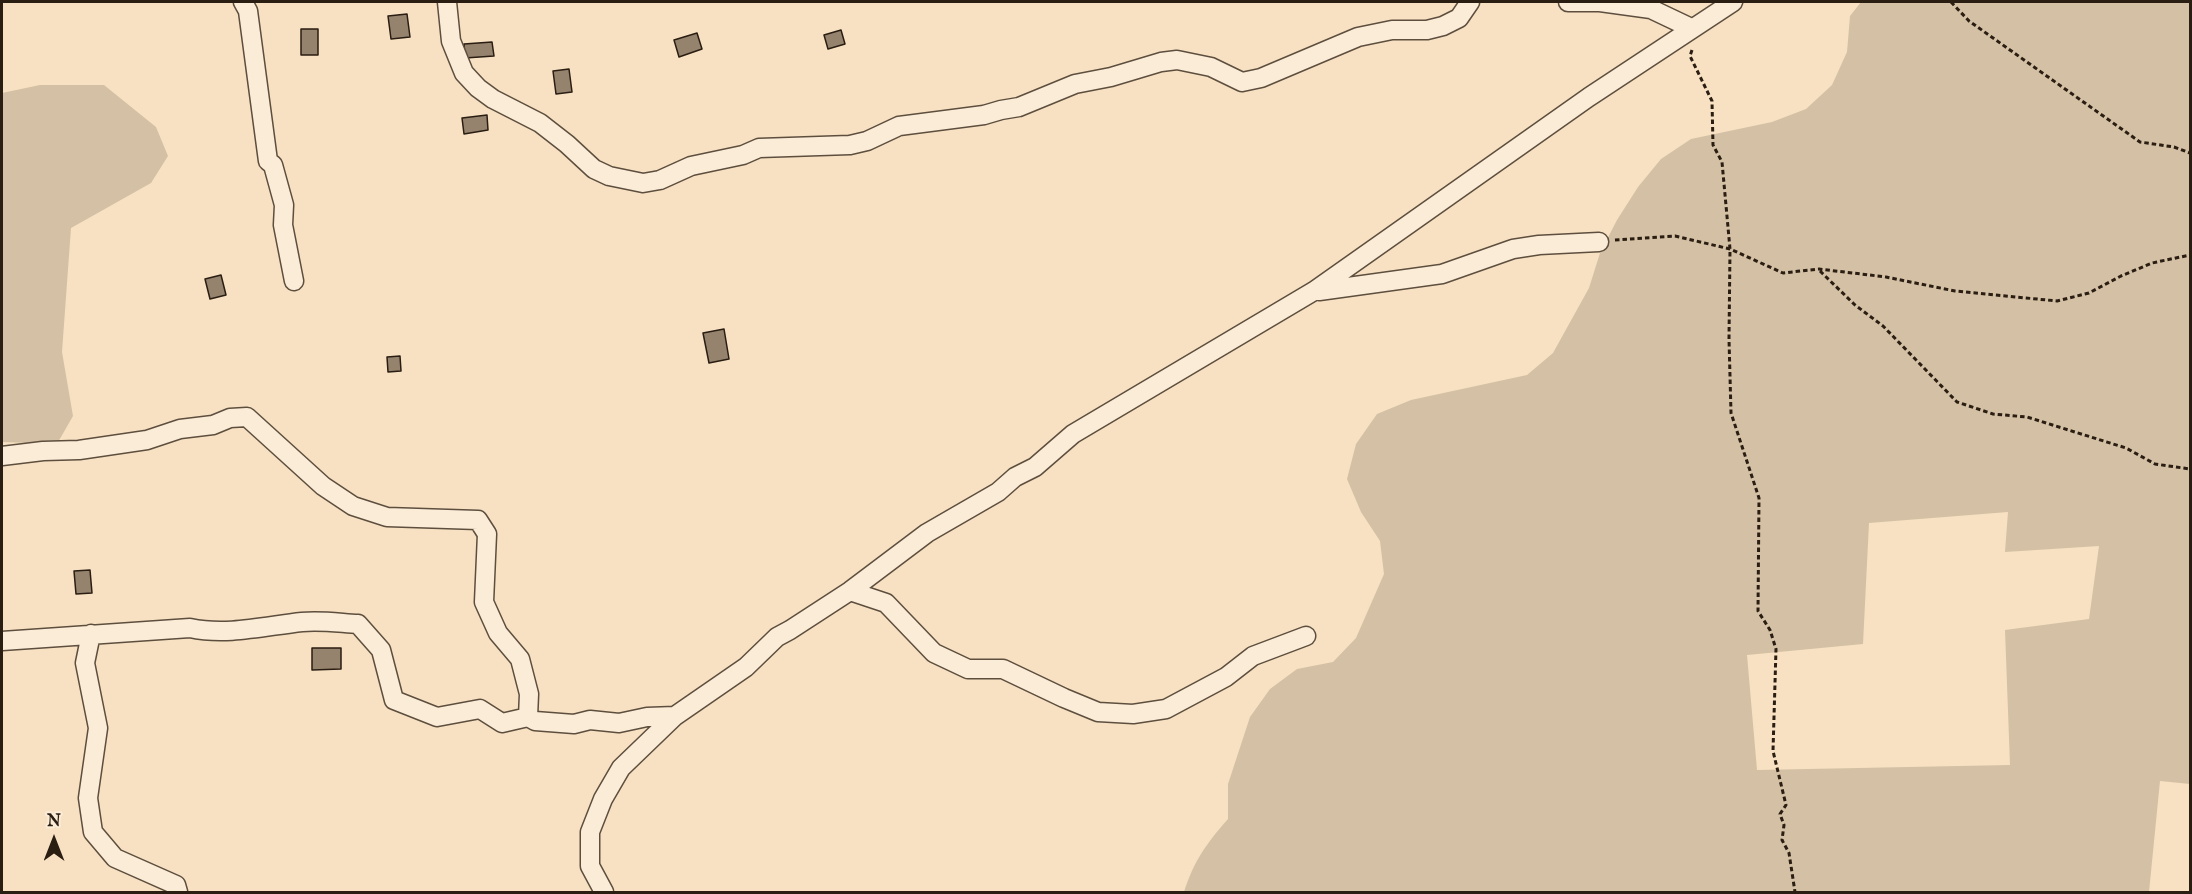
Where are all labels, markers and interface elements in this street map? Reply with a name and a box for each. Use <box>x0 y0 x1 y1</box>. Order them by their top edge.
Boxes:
north arrow <box>24 810 84 870</box>
text: N <box>47 812 61 832</box>

